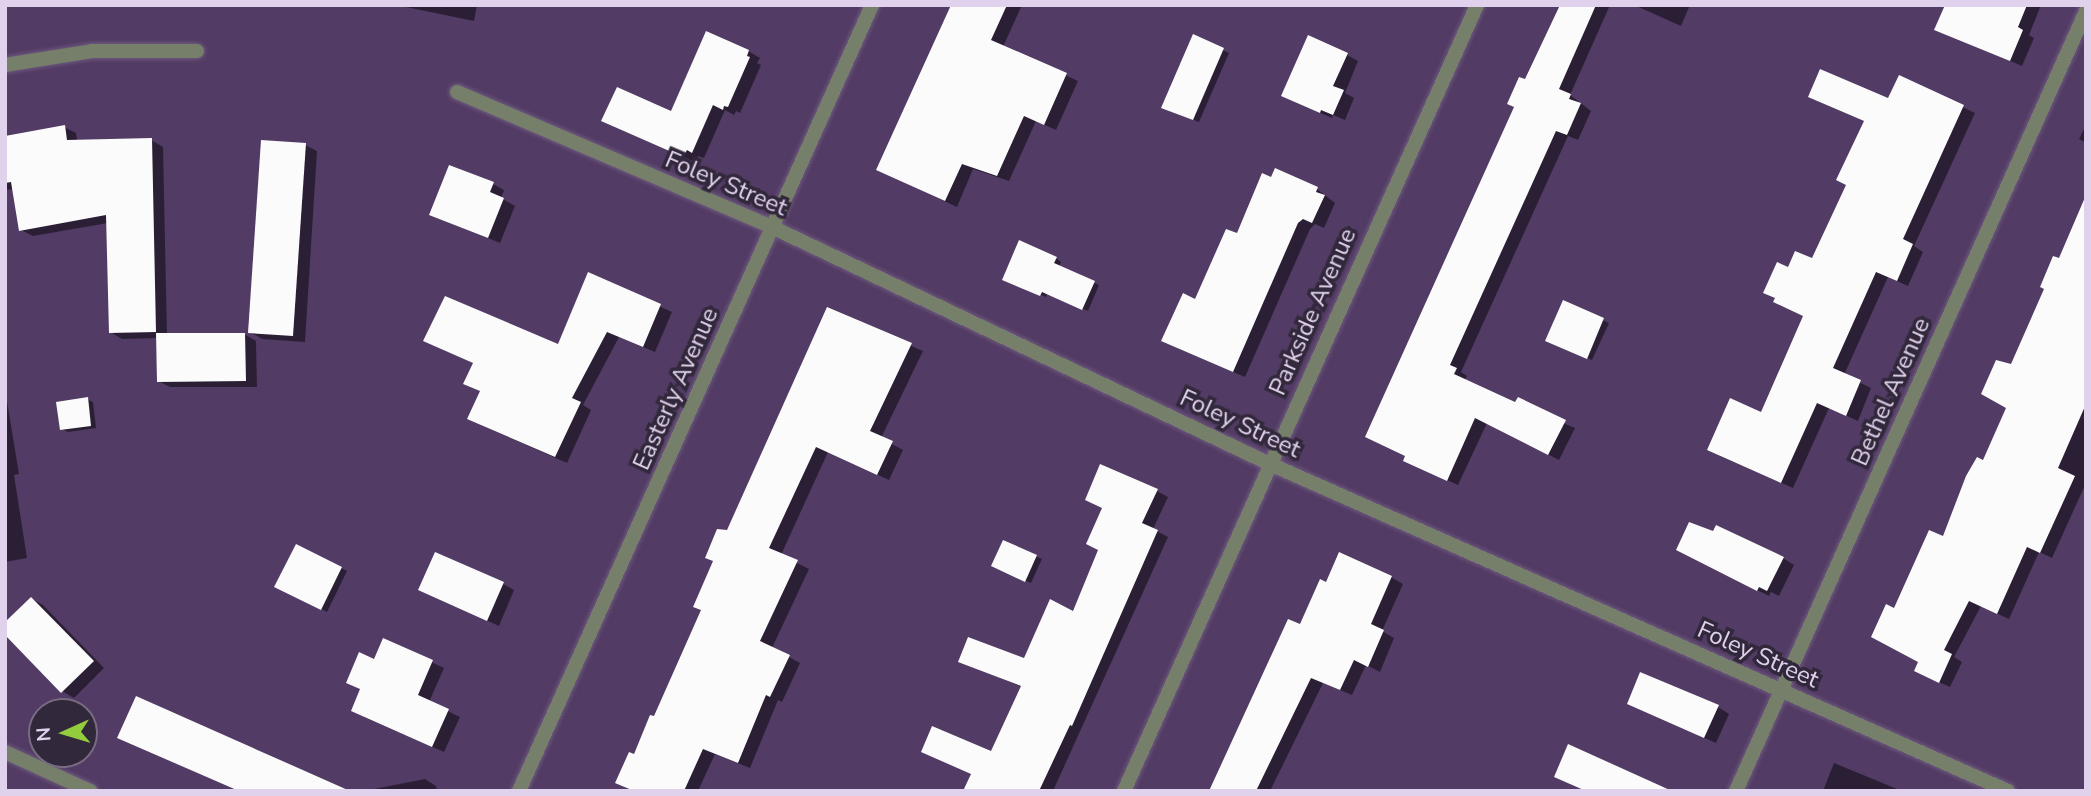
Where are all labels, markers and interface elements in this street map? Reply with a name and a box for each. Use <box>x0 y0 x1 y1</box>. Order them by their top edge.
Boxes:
street label: Foley Street <box>661 145 791 223</box>
street label: Parkside Avenue <box>1263 224 1363 400</box>
street label: Easterly Avenue <box>627 303 725 475</box>
street label: Bethel Avenue <box>1846 314 1936 470</box>
street label: Foley Street <box>1175 384 1305 464</box>
street label: Foley Street <box>1693 615 1823 695</box>
north arrow <box>28 698 98 768</box>
text: N <box>31 726 58 742</box>

